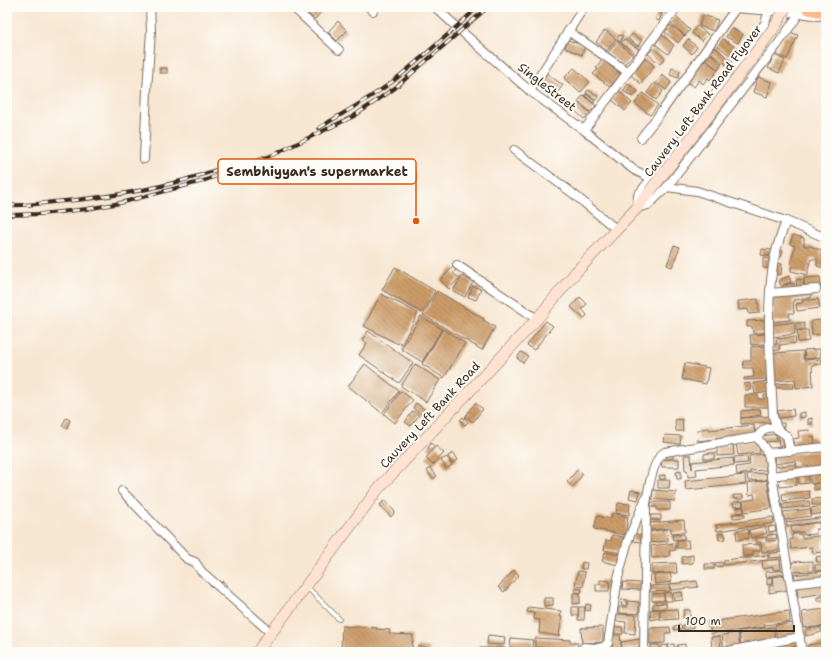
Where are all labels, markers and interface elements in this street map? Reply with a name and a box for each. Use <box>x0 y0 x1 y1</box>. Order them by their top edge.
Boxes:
street label: Cauvery Left Bank Road Flyover <box>641 22 766 180</box>
street label: SingleStreet <box>515 59 579 115</box>
callout: Sembhiyyan's supermarket <box>218 159 416 184</box>
text: Sembhiyyan's supermarket <box>226 163 408 180</box>
street label: Cauvery Left Bank Road <box>376 358 484 472</box>
scale bar <box>679 607 794 633</box>
text: 100 m <box>685 613 721 629</box>

